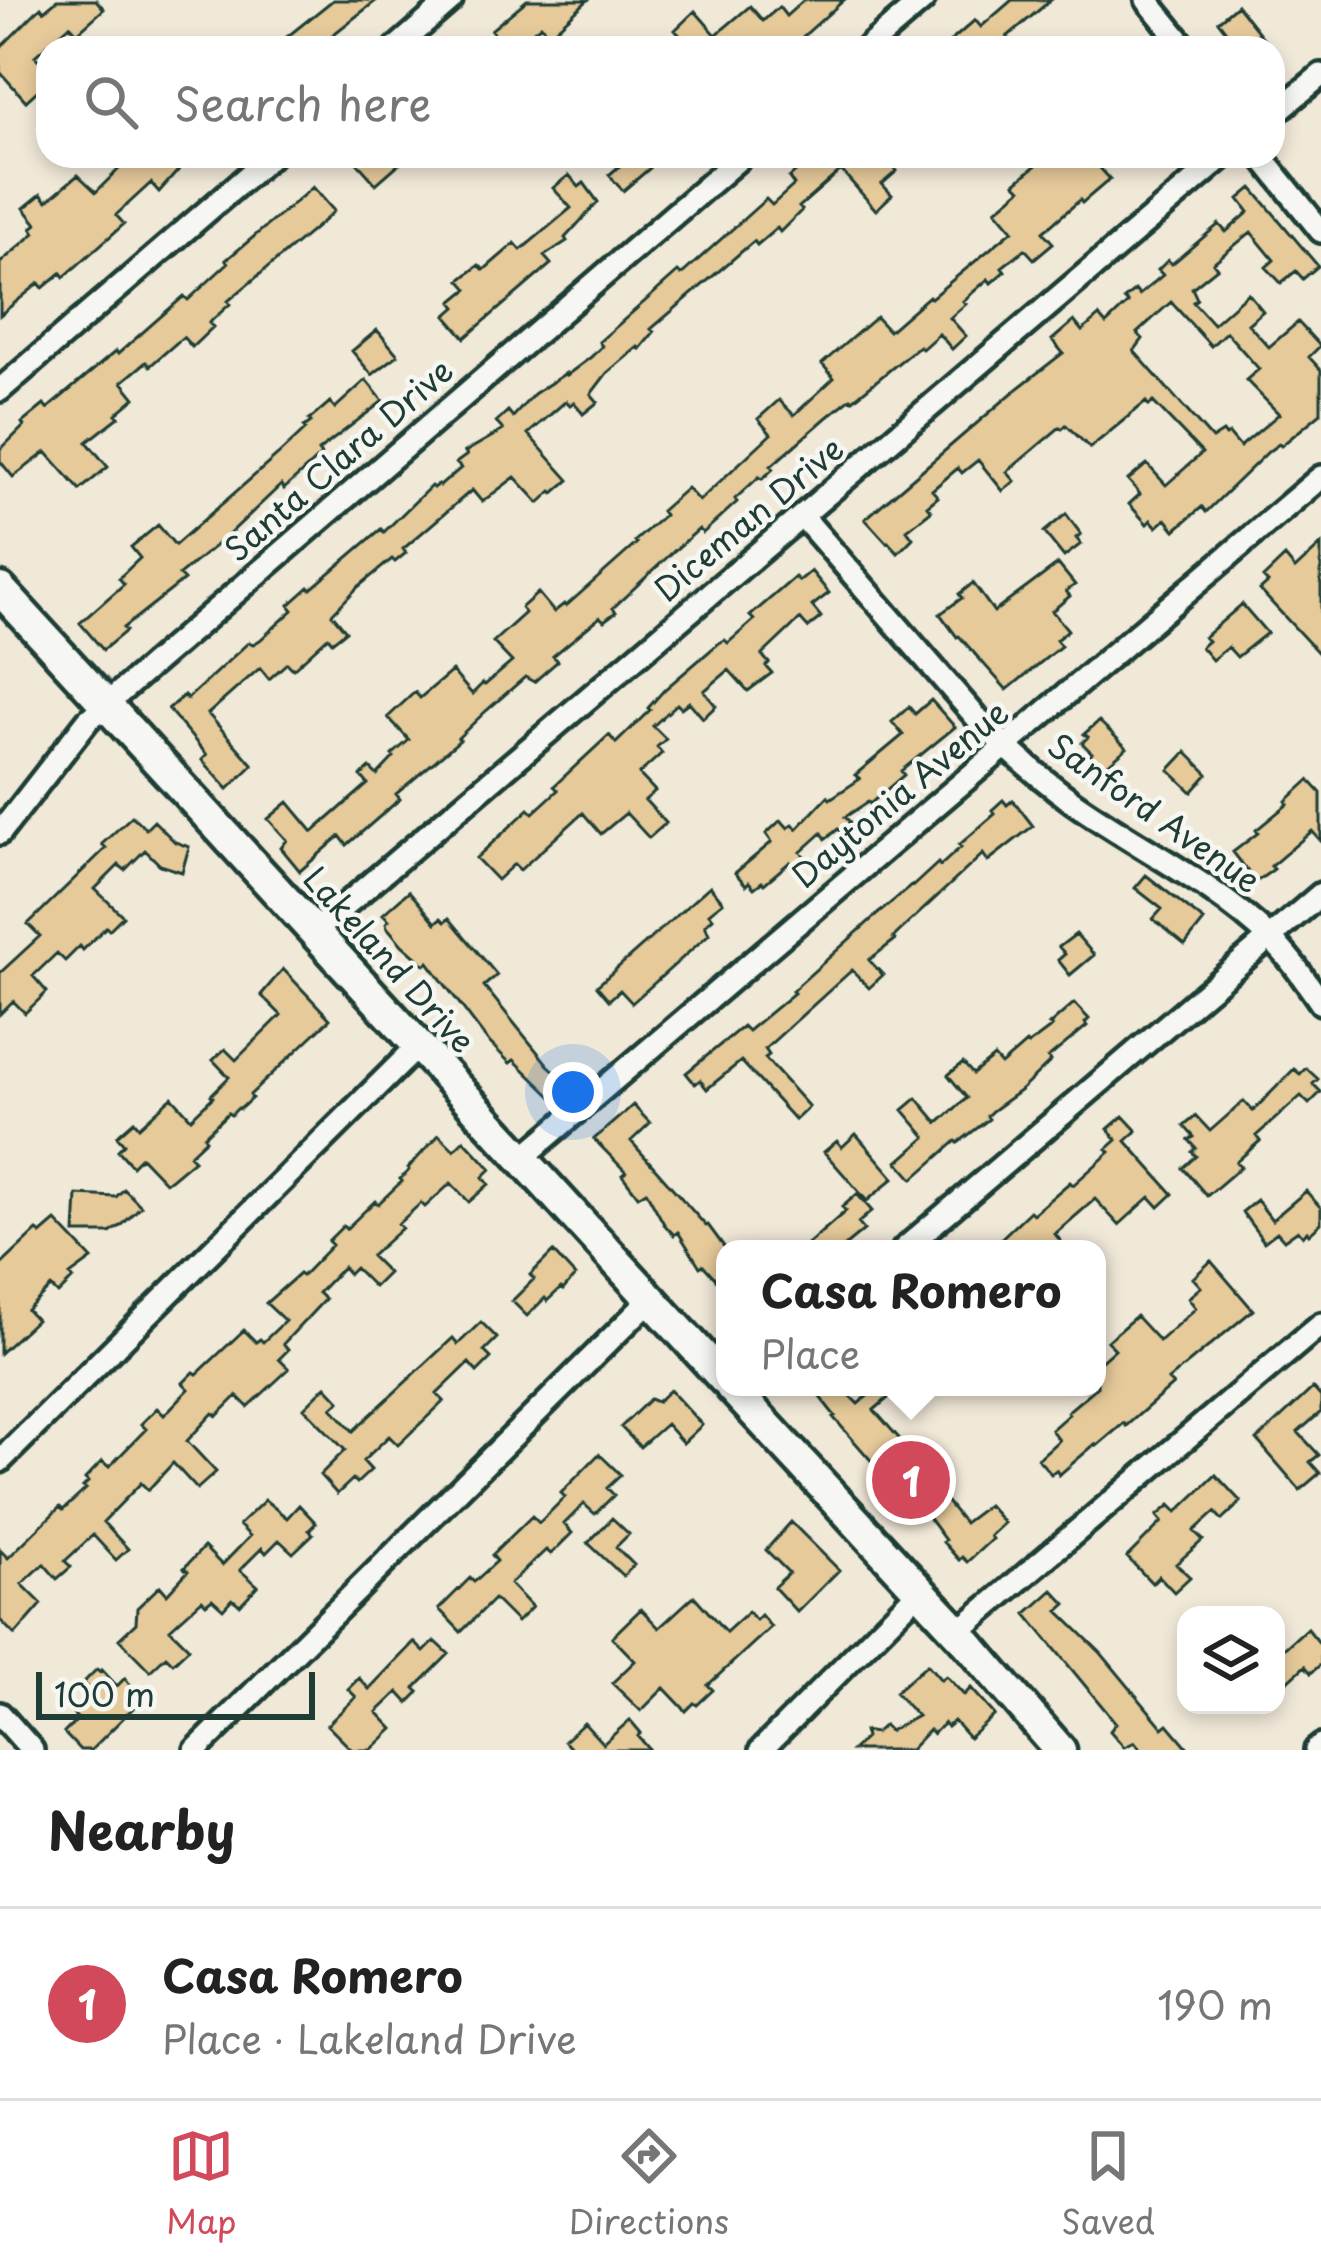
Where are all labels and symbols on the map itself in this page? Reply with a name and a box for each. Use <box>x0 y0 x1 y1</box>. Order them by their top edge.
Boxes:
street label: Santa Clara Drive <box>212 345 463 572</box>
street label: Diceman Drive <box>642 423 853 612</box>
street label: Daytonia Avenue <box>779 687 1018 898</box>
street label: Sanford Avenue <box>1039 719 1272 903</box>
street label: Lakeland Drive <box>293 854 488 1063</box>
your location <box>543 1062 603 1122</box>
pin: 1 <box>872 1435 950 1525</box>
scale bar <box>36 1666 315 1719</box>

